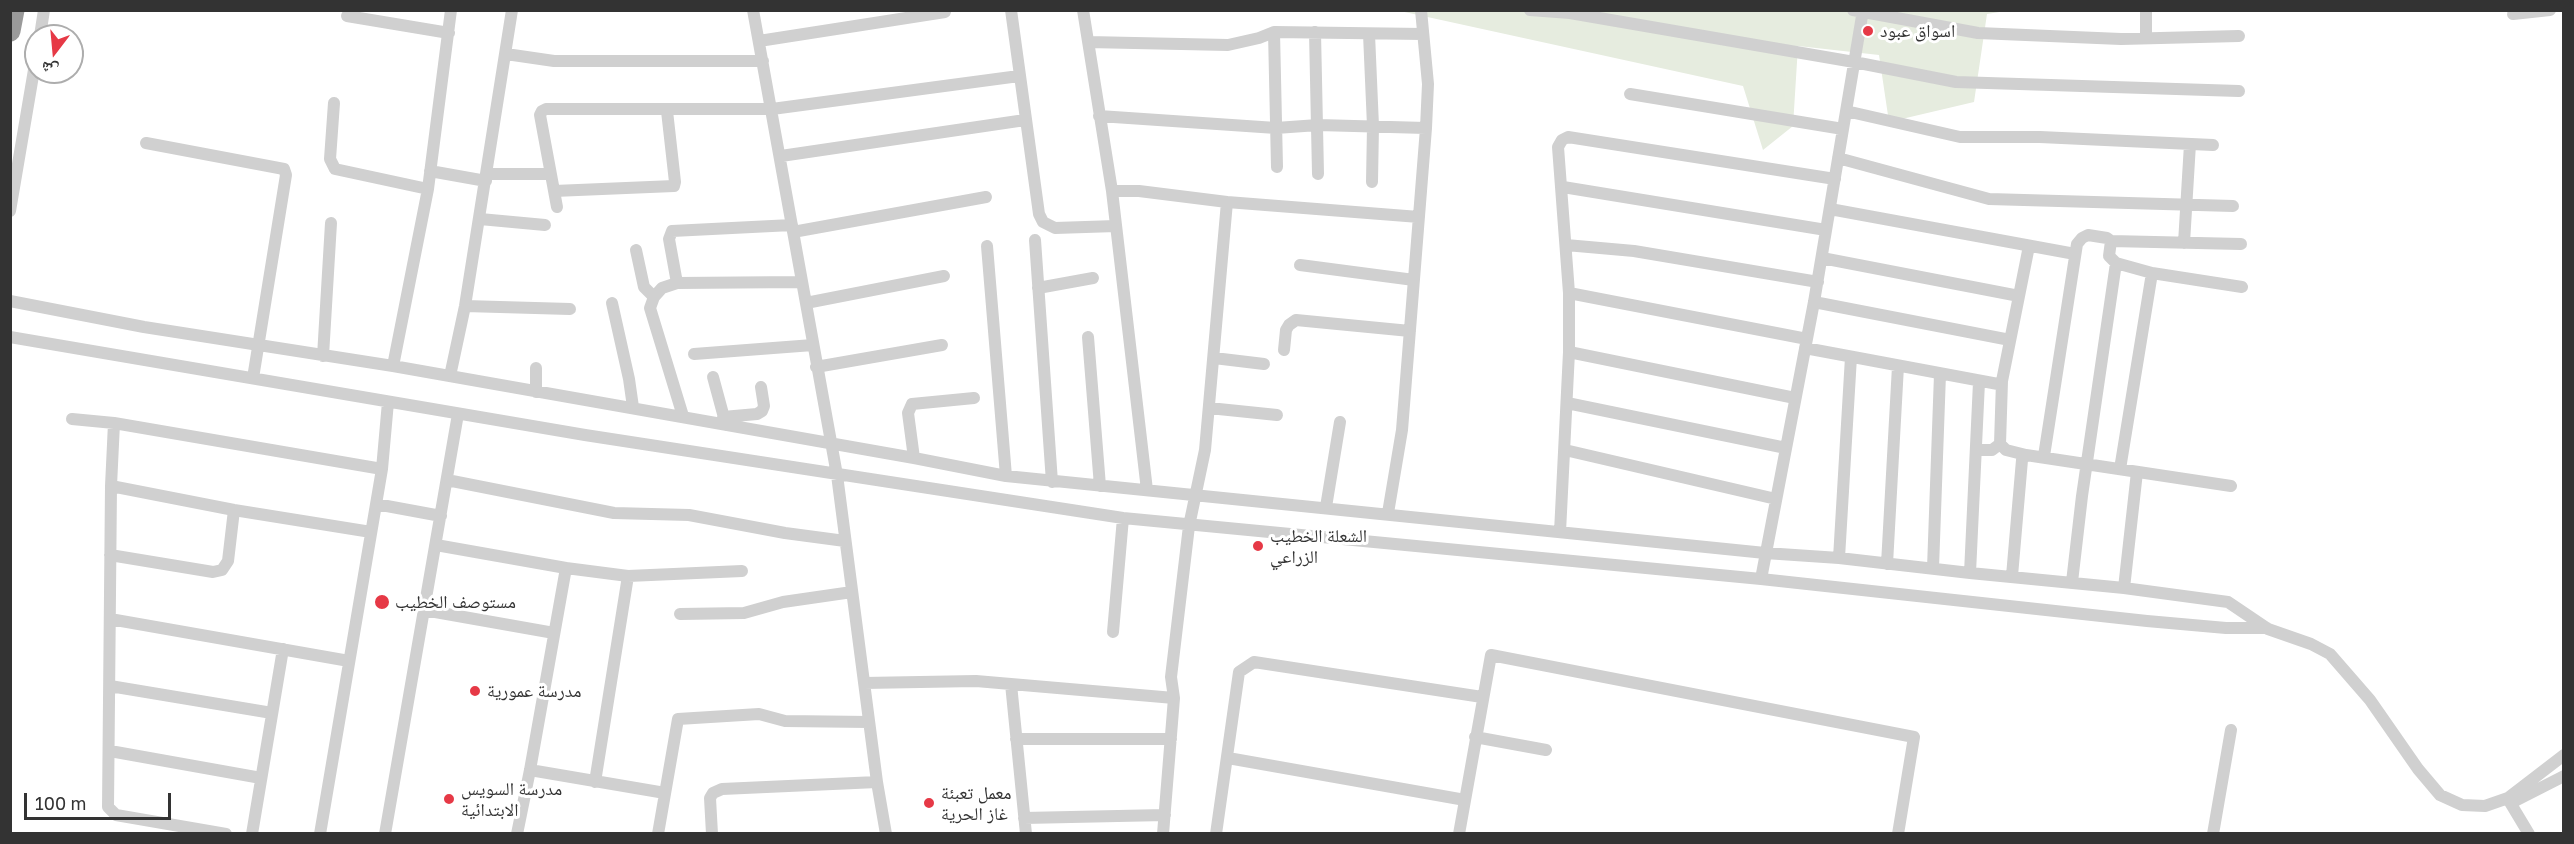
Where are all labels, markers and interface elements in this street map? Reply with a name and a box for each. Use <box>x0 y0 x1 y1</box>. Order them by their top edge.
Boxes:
place label: اسواق عبود <box>1880 20 1955 42</box>
north arrow <box>24 24 84 84</box>
marker: اسواق عبود <box>1861 24 1875 38</box>
text: ش <box>39 57 61 81</box>
place label: الشعلة الخطيب الزراعي <box>1270 525 1367 568</box>
marker: الشعلة الخطيب الزراعي <box>1251 539 1265 553</box>
place label: مستوصف الخطيب <box>395 591 516 613</box>
marker: مستوصف الخطيب <box>373 593 391 611</box>
place label: مدرسة عمورية <box>487 680 581 702</box>
marker: مدرسة عمورية <box>468 684 482 698</box>
place label: مدرسة السويس الابتدائية <box>461 778 562 820</box>
scale bar <box>27 781 174 819</box>
place label: معمل تعبئة غاز الحرية <box>941 782 1012 824</box>
text: 100 m <box>35 792 86 814</box>
marker: مدرسة السويس الابتدائية <box>442 792 456 806</box>
marker: معمل تعبئة غاز الحرية <box>922 796 936 810</box>

